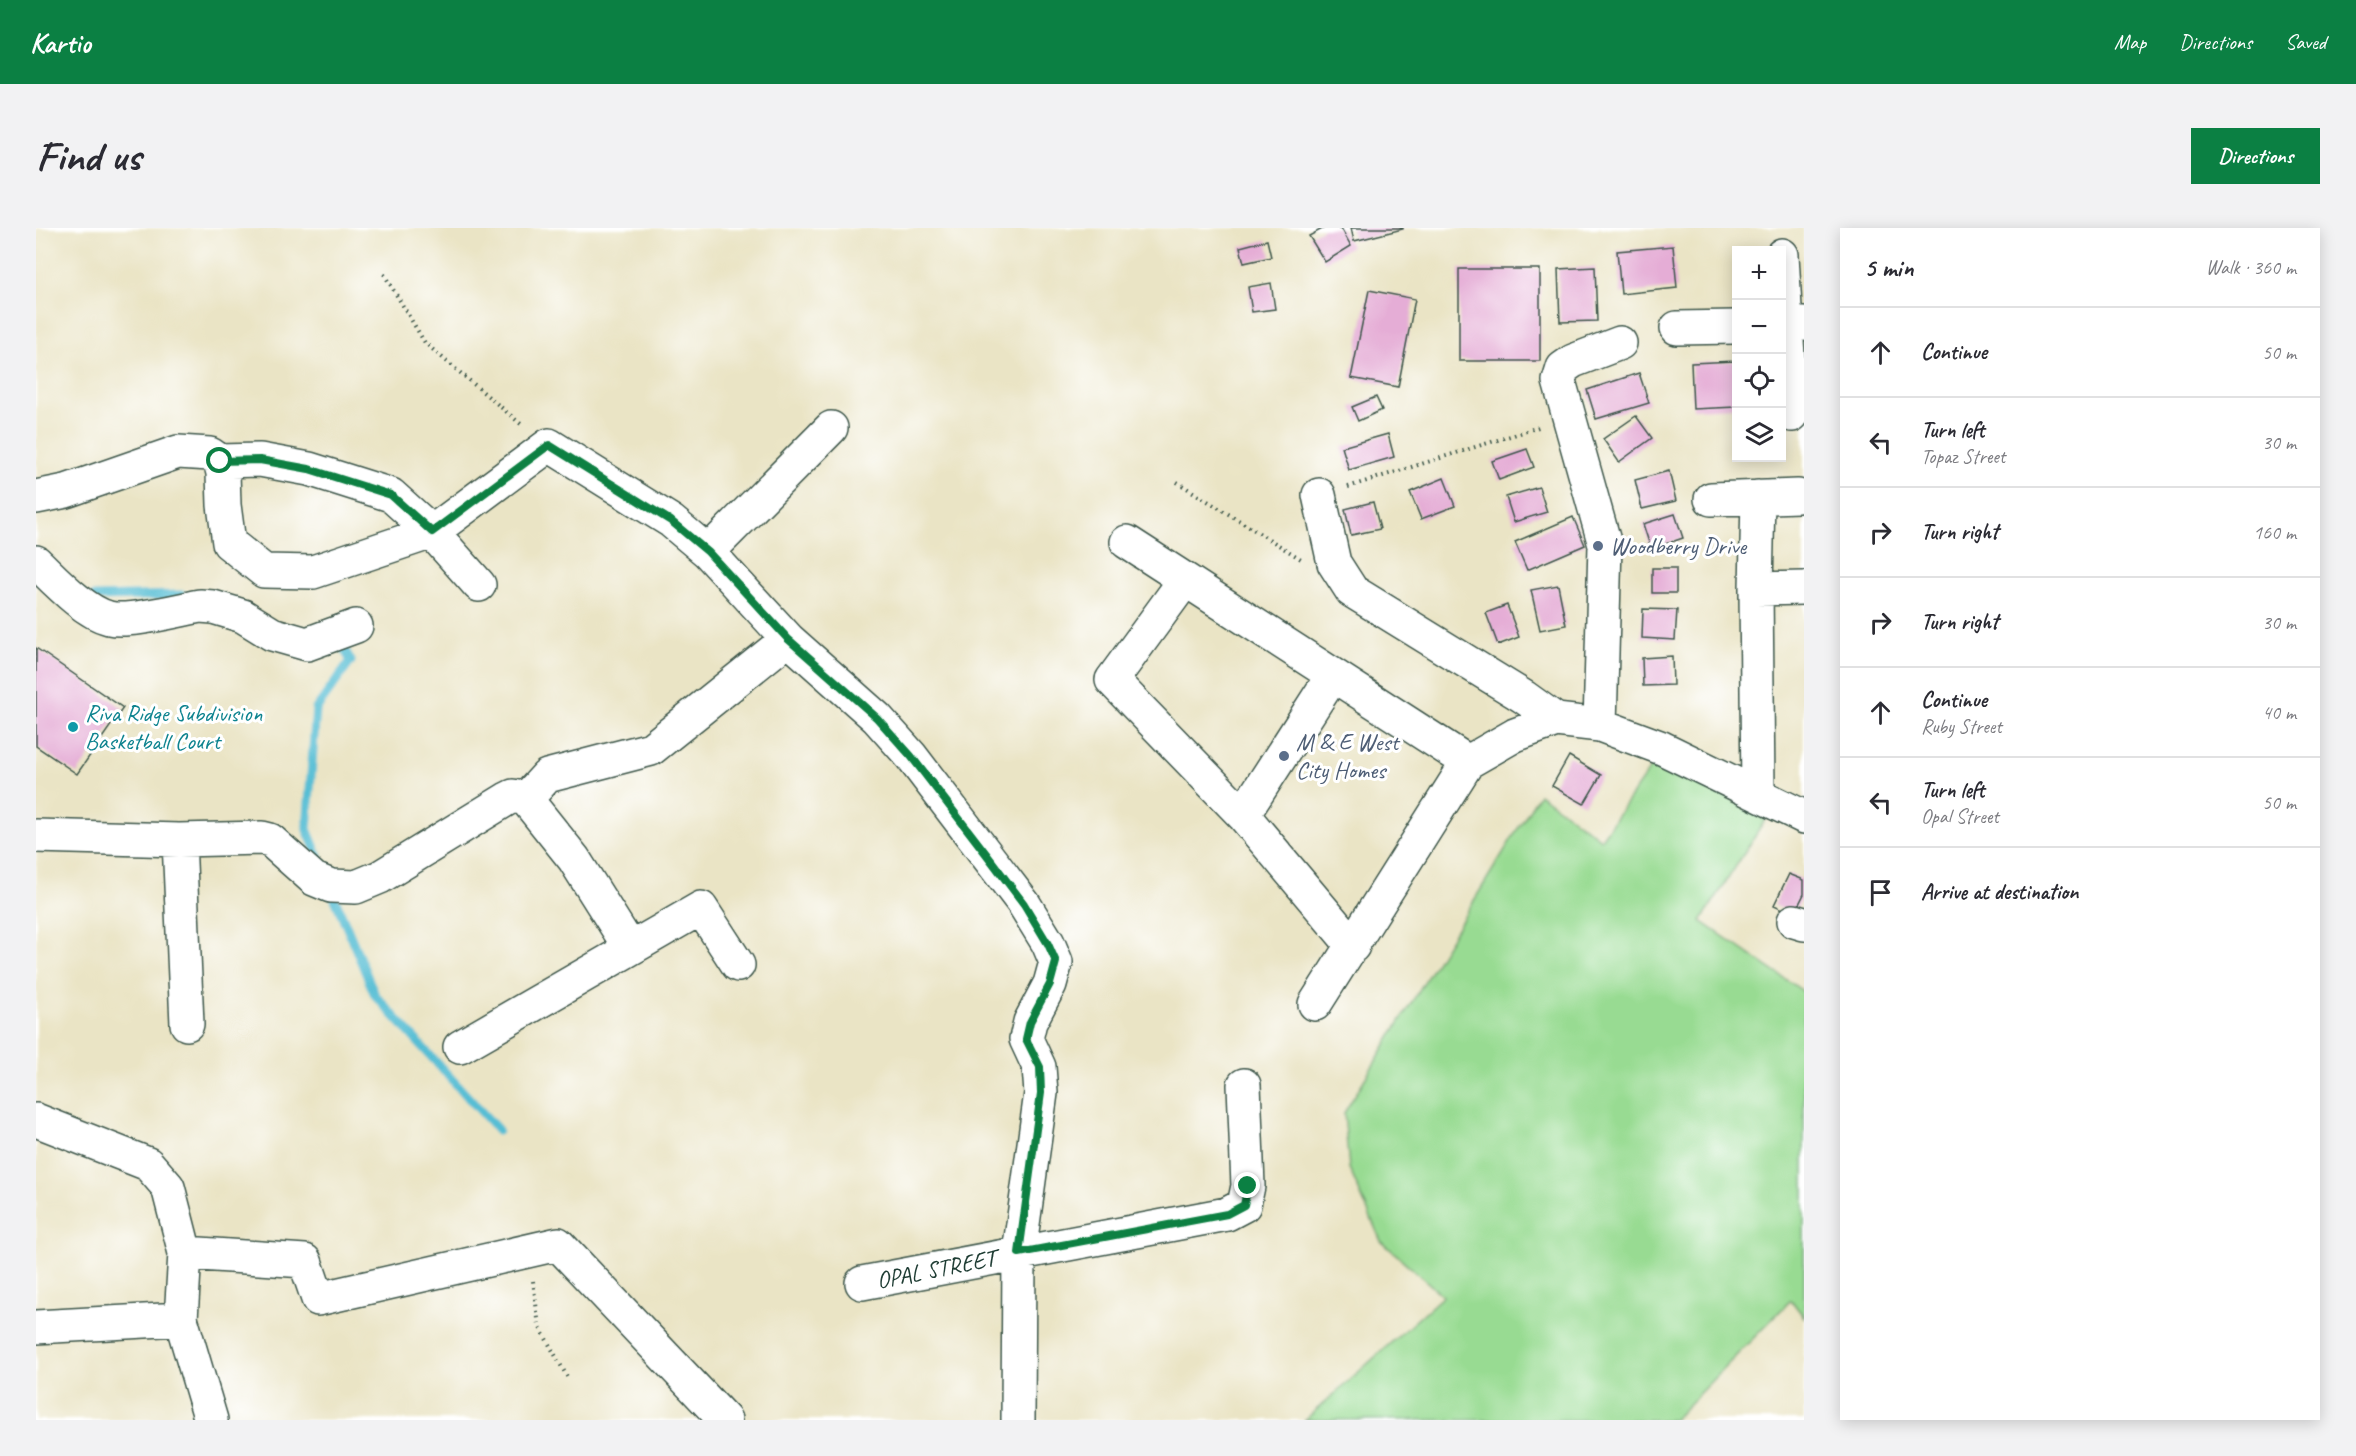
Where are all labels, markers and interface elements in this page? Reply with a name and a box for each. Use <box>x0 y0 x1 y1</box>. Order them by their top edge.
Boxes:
text: Kartio <box>30 25 91 60</box>
text: Map <box>2114 29 2146 55</box>
text: Directions <box>2179 29 2252 55</box>
text: Saved <box>2285 29 2326 55</box>
button: Directions <box>2191 128 2320 184</box>
text: Find us <box>36 130 141 183</box>
map controls <box>1732 246 1786 462</box>
button: + <box>1732 246 1786 300</box>
text: 5 min <box>1864 251 1913 284</box>
text: Walk · 360 m <box>2206 255 2296 280</box>
button: − <box>1732 300 1786 354</box>
icon: ahead <box>1864 336 1897 369</box>
text: Continue <box>1921 338 1987 366</box>
text: 50 m <box>2262 340 2296 365</box>
button: locate <box>1732 354 1786 408</box>
button: layers <box>1732 408 1786 462</box>
text: Turn left <box>1921 416 1985 444</box>
icon: left <box>1864 426 1897 459</box>
text: 30 m <box>2262 430 2296 455</box>
text: Topaz Street <box>1921 444 2005 469</box>
route start <box>206 447 232 473</box>
icon: right <box>1864 516 1897 549</box>
text: Turn right <box>1921 518 1998 546</box>
text: 160 m <box>2253 520 2296 545</box>
place label: Woodberry Drive <box>1610 531 1748 561</box>
marker: Woodberry Drive <box>1591 539 1605 553</box>
icon: right <box>1864 606 1897 639</box>
text: Turn right <box>1921 608 1998 636</box>
text: 30 m <box>2262 610 2296 635</box>
text: Continue <box>1921 686 1987 714</box>
icon: ahead <box>1864 696 1897 729</box>
place label: Riva Ridge Subdivision Basketball Court <box>85 698 263 756</box>
text: 40 m <box>2262 700 2296 725</box>
text: Ruby Street <box>1921 714 2002 739</box>
marker: Riva Ridge Subdivision Basketball Court <box>66 720 80 734</box>
place label: M & E West City Homes <box>1296 727 1400 785</box>
marker: M & E West City Homes <box>1277 749 1291 763</box>
text: Turn left <box>1921 776 1985 804</box>
icon: left <box>1864 786 1897 819</box>
text: 50 m <box>2262 790 2296 815</box>
text: Opal Street <box>1921 804 1999 829</box>
icon: arrive <box>1864 876 1897 909</box>
text: Arrive at destination <box>1921 878 2078 906</box>
route end <box>1234 1172 1260 1198</box>
street label: OPAL STREET <box>874 1242 1004 1295</box>

